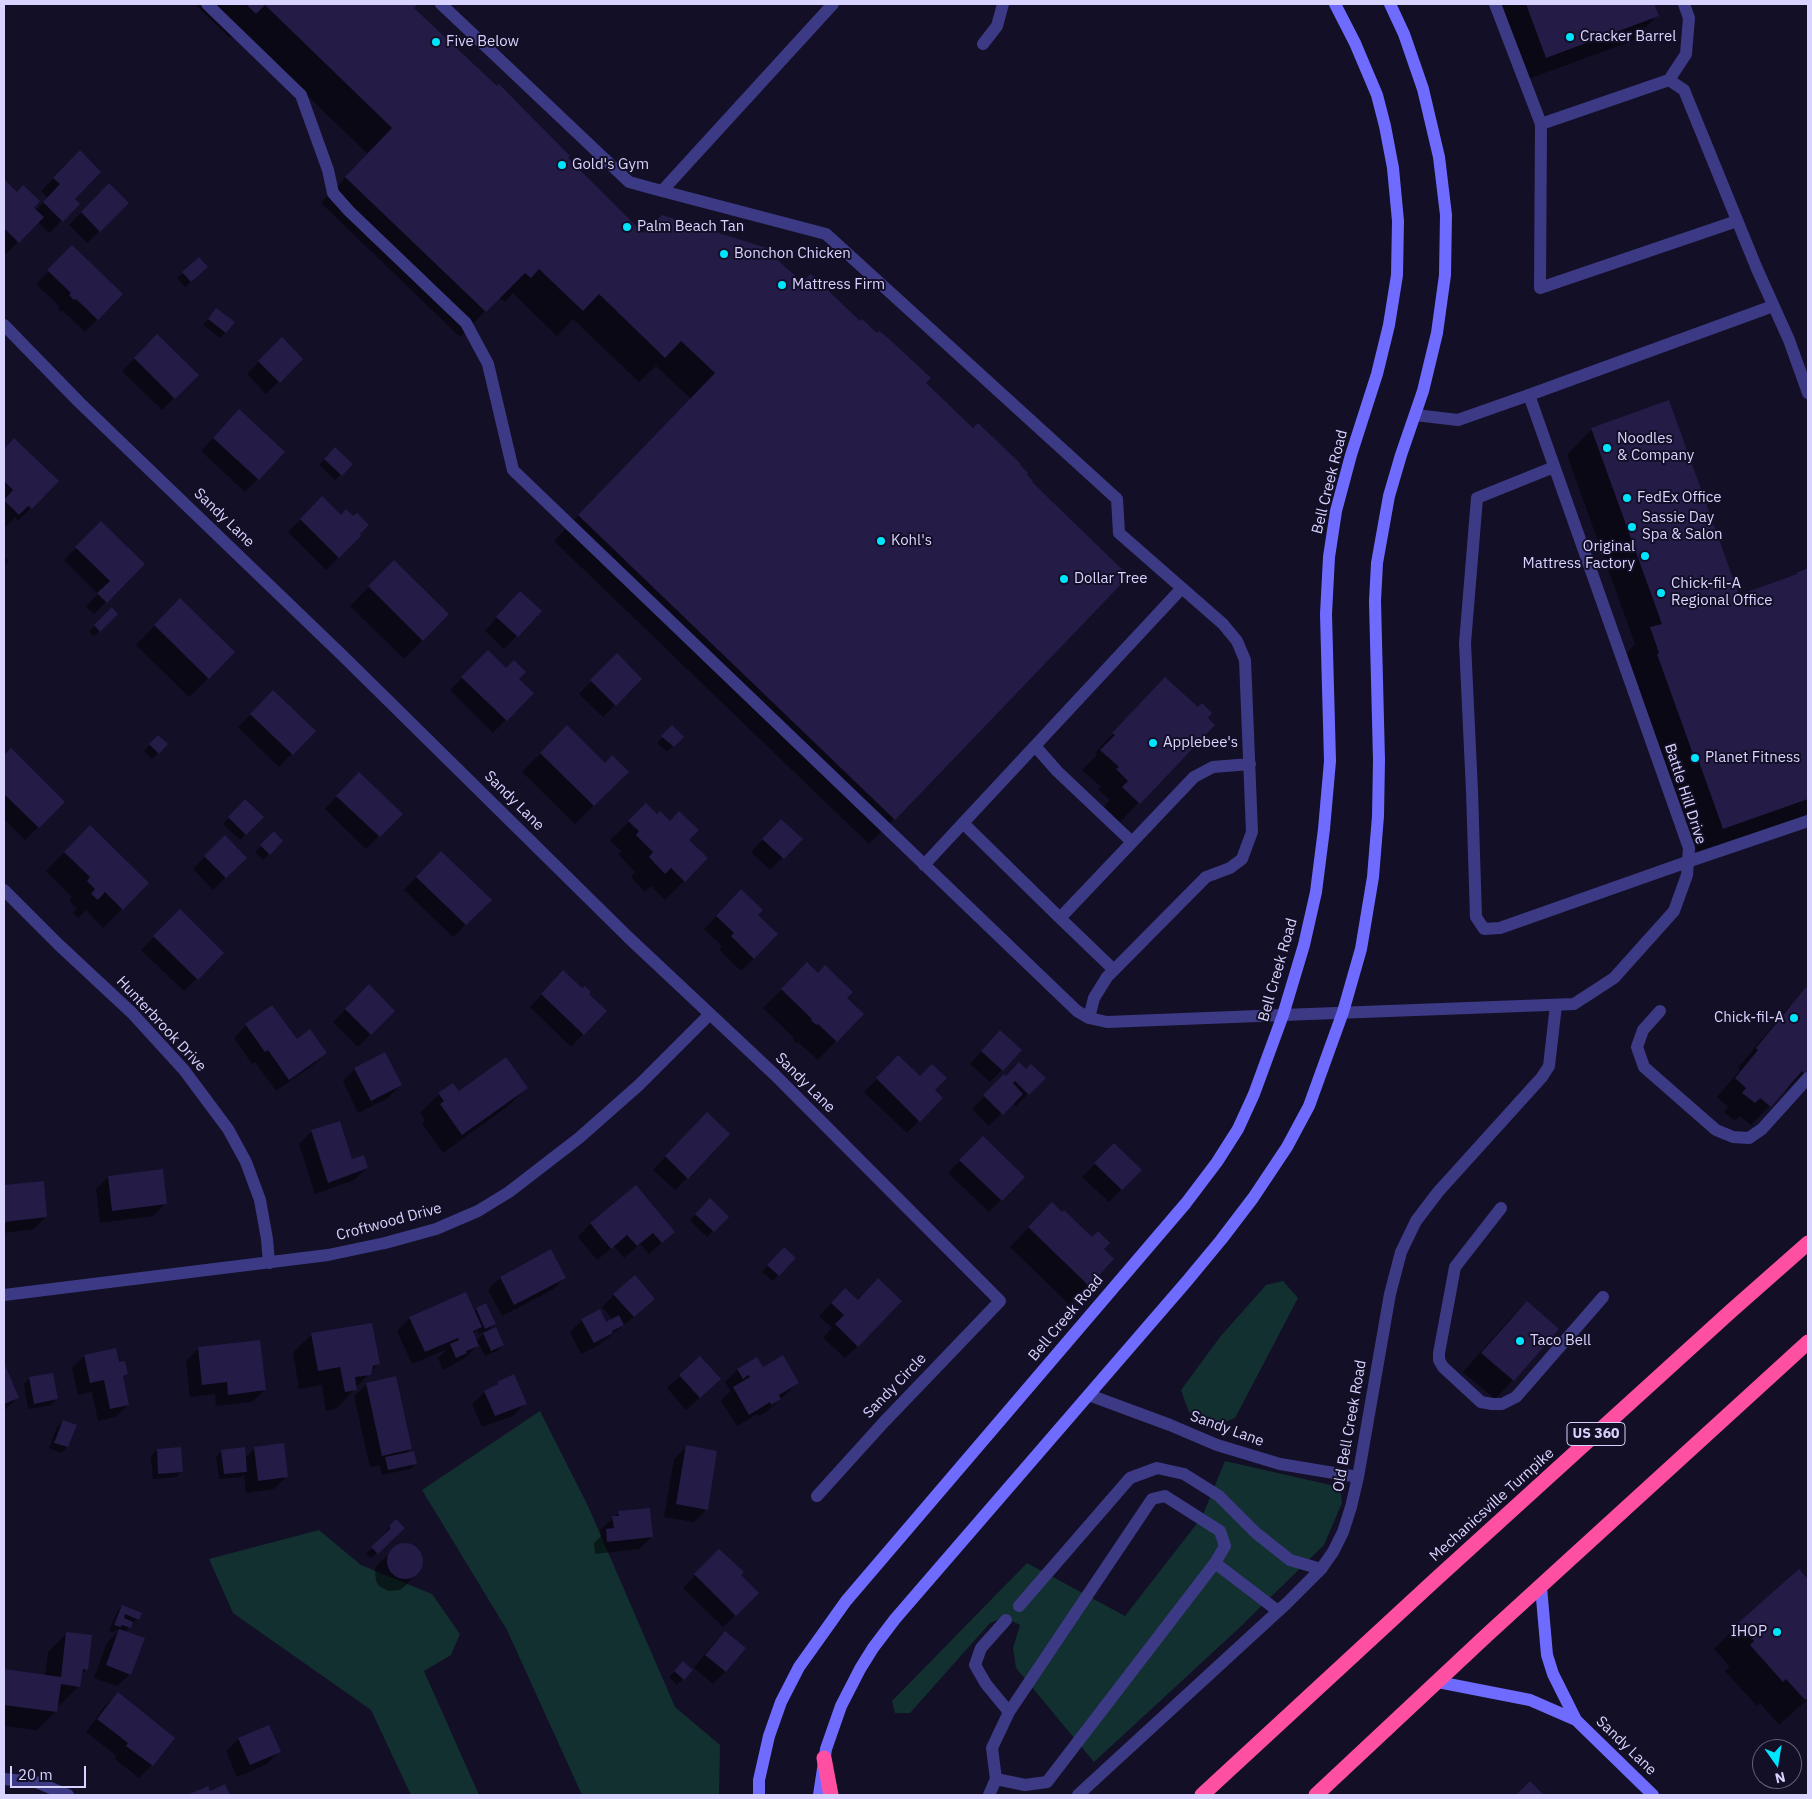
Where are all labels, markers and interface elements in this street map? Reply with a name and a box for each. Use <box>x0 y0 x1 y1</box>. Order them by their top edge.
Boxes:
place label: Cracker Barrel <box>1580 28 1676 46</box>
marker: Cracker Barrel <box>1564 31 1576 43</box>
place label: Five Below <box>446 33 519 51</box>
marker: Five Below <box>430 36 442 48</box>
place label: Gold's Gym <box>572 156 649 174</box>
marker: Gold's Gym <box>556 159 568 171</box>
place label: Palm Beach Tan <box>637 218 744 236</box>
marker: Palm Beach Tan <box>621 221 633 233</box>
place label: Bonchon Chicken <box>734 245 851 263</box>
marker: Bonchon Chicken <box>718 248 730 260</box>
place label: Mattress Firm <box>792 276 885 294</box>
marker: Mattress Firm <box>776 279 788 291</box>
street label: Bell Creek Road <box>1308 428 1352 536</box>
place label: Noodles & Company <box>1617 430 1694 465</box>
marker: Noodles & Company <box>1601 442 1613 454</box>
street label: Sandy Lane <box>190 485 258 551</box>
place label: FedEx Office <box>1637 489 1722 507</box>
marker: FedEx Office <box>1621 492 1633 504</box>
place label: Sassie Day Spa & Salon <box>1642 509 1723 544</box>
marker: Sassie Day Spa & Salon <box>1626 521 1638 533</box>
place label: Kohl's <box>891 532 932 550</box>
marker: Kohl's <box>875 535 887 547</box>
place label: Original Mattress Factory <box>1523 538 1635 573</box>
marker: Original Mattress Factory <box>1639 550 1651 562</box>
place label: Dollar Tree <box>1074 570 1147 588</box>
marker: Dollar Tree <box>1058 573 1070 585</box>
place label: Chick-fil-A Regional Office <box>1671 575 1773 610</box>
marker: Chick-fil-A Regional Office <box>1655 587 1667 599</box>
place label: Applebee's <box>1163 734 1238 752</box>
marker: Applebee's <box>1147 737 1159 749</box>
street label: Battle Hill Drive <box>1660 741 1710 847</box>
place label: Planet Fitness <box>1705 749 1800 767</box>
marker: Planet Fitness <box>1689 752 1701 764</box>
street label: Sandy Lane <box>480 767 548 835</box>
street label: Bell Creek Road <box>1255 916 1301 1024</box>
street label: Hunterbrook Drive <box>112 973 210 1075</box>
place label: Chick-fil-A <box>1714 1009 1784 1027</box>
marker: Chick-fil-A <box>1788 1012 1800 1024</box>
street label: Sandy Lane <box>771 1049 839 1117</box>
street label: Croftwood Drive <box>334 1199 444 1245</box>
street label: Bell Creek Road <box>1025 1271 1107 1365</box>
place label: Taco Bell <box>1530 1332 1591 1350</box>
marker: Taco Bell <box>1514 1335 1526 1347</box>
street label: Sandy Circle <box>860 1350 930 1422</box>
street label: Old Bell Creek Road <box>1330 1359 1370 1493</box>
street label: Sandy Lane <box>1188 1407 1266 1451</box>
road number: US 360 <box>1567 1422 1625 1446</box>
street label: Mechanicsville Turnpike <box>1426 1444 1558 1566</box>
place label: IHOP <box>1731 1623 1767 1641</box>
marker: IHOP <box>1771 1626 1783 1638</box>
street label: Sandy Lane <box>1592 1713 1660 1779</box>
north arrow <box>1752 1739 1802 1789</box>
scale bar <box>12 1756 89 1788</box>
text: 20 m <box>18 1765 53 1784</box>
text: N <box>1773 1768 1787 1788</box>

